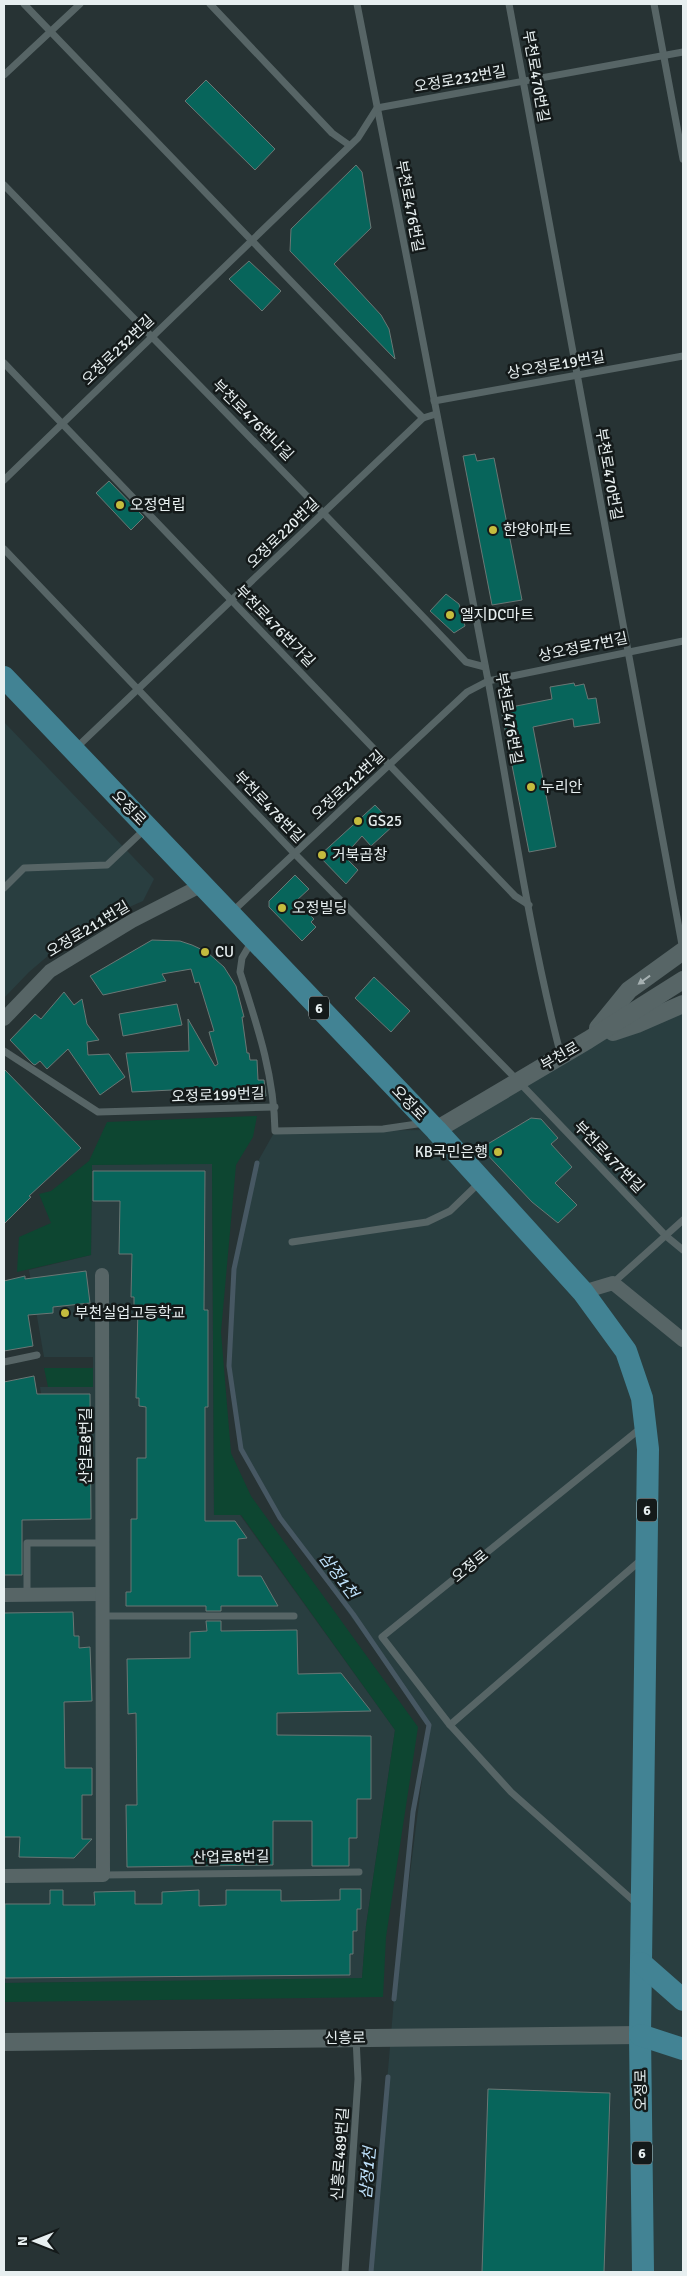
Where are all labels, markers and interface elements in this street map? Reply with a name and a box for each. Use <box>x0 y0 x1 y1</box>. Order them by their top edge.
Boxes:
street label: 부천로470번길 <box>519 28 553 124</box>
street label: 오정로232번길 <box>412 62 508 96</box>
street label: 부천로476번길 <box>392 158 428 254</box>
street label: 오정로232번길 <box>78 311 158 389</box>
street label: 상오정로19번길 <box>506 348 606 382</box>
street label: 부천로476번나길 <box>209 376 297 464</box>
street label: 부천로470번길 <box>592 426 626 522</box>
street label: 오정로220번길 <box>243 494 323 572</box>
place label: 오정연립 <box>130 496 185 514</box>
marker: 오정연립 <box>114 499 126 511</box>
place label: 한양아파트 <box>503 521 572 539</box>
marker: 한양아파트 <box>487 524 499 536</box>
street label: 부천로476번가길 <box>231 581 319 671</box>
place label: 엘지DC마트 <box>460 606 534 624</box>
marker: 엘지DC마트 <box>444 609 456 621</box>
street label: 상오정로7번길 <box>537 629 629 665</box>
street label: 부천로476번길 <box>492 670 526 766</box>
street label: 오정로212번길 <box>308 747 388 823</box>
street label: 부천로478번길 <box>230 767 308 847</box>
place label: 누리안 <box>541 778 583 796</box>
marker: 누리안 <box>525 781 537 793</box>
street label: 오정로 <box>108 787 150 829</box>
place label: GS25 <box>368 812 402 830</box>
marker: GS25 <box>352 815 364 827</box>
place label: 거북곱창 <box>332 846 387 864</box>
marker: 거북곱창 <box>316 849 328 861</box>
street label: 오정로211번길 <box>43 897 133 961</box>
place label: 오정빌딩 <box>292 899 347 917</box>
marker: 오정빌딩 <box>276 902 288 914</box>
place label: CU <box>215 943 234 961</box>
marker: CU <box>199 946 211 958</box>
one-way arrow <box>638 974 651 985</box>
road number: 6 <box>309 996 329 1020</box>
street label: 부천로 <box>538 1038 582 1074</box>
street label: 오정로 <box>388 1082 430 1124</box>
street label: 오정로199번길 <box>171 1084 265 1106</box>
street label: 부천로477번길 <box>570 1117 648 1197</box>
place label: KB국민은행 <box>415 1143 488 1161</box>
marker: KB국민은행 <box>492 1146 504 1158</box>
place label: 부천실업고등학교 <box>75 1304 185 1322</box>
marker: 부천실업고등학교 <box>59 1307 71 1319</box>
street label: 산업로8번길 <box>77 1407 95 1485</box>
road number: 6 <box>637 1498 657 1522</box>
street label: 오정로 <box>448 1546 492 1586</box>
water label: 삼정1천 <box>314 1548 363 1605</box>
street label: 산업로8번길 <box>192 1847 270 1867</box>
street label: 신흥로 <box>324 2029 366 2047</box>
street label: 오정로 <box>632 2069 650 2111</box>
street label: 신흥로489번길 <box>328 2107 352 2201</box>
road number: 6 <box>632 2142 652 2164</box>
water label: 삼정1천 <box>356 2144 380 2200</box>
north arrow <box>10 2216 60 2266</box>
text: N <box>14 2236 31 2246</box>

